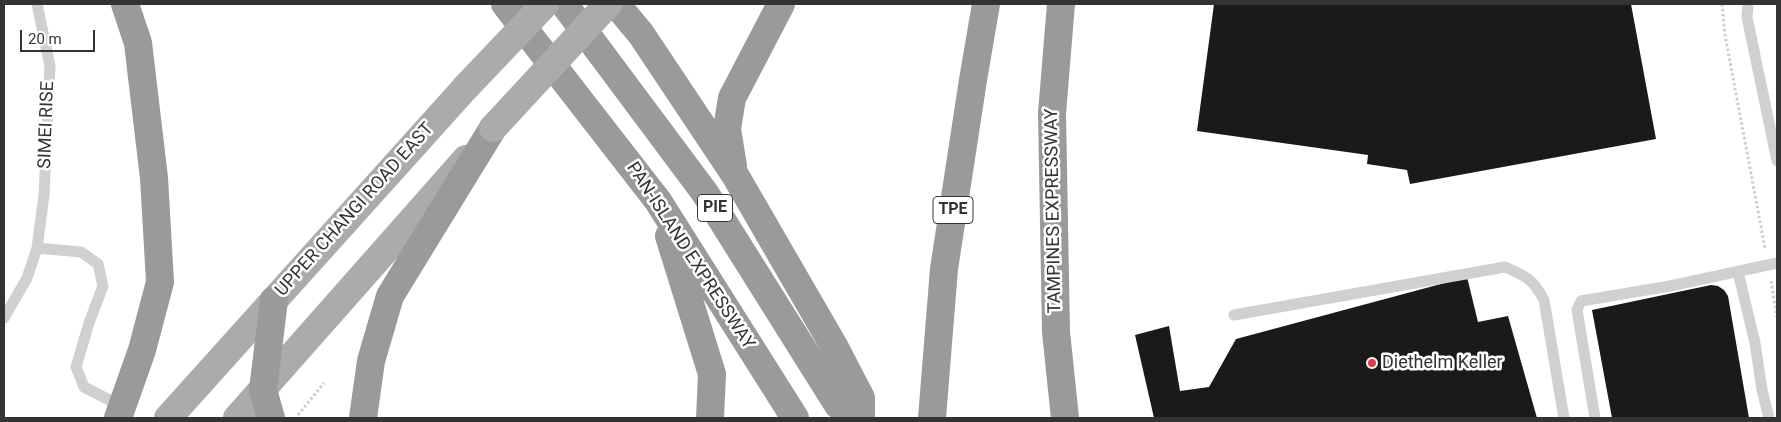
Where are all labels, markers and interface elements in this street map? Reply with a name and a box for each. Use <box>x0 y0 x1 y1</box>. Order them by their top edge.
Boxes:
scale bar <box>22 20 98 52</box>
text: 20 m <box>28 30 62 48</box>
street label: SIMEI RISE <box>35 81 59 169</box>
street label: TAMPINES EXPRESSWAY <box>1041 108 1067 314</box>
street label: UPPER CHANGI ROAD EAST <box>271 119 439 301</box>
street label: PAN-ISLAND EXPRESSWAY <box>621 158 759 354</box>
road number: PIE <box>698 194 732 222</box>
road number: TPE <box>933 196 973 224</box>
place label: Diethelm Keller <box>1382 352 1503 374</box>
marker: Diethelm Keller <box>1366 357 1378 369</box>

